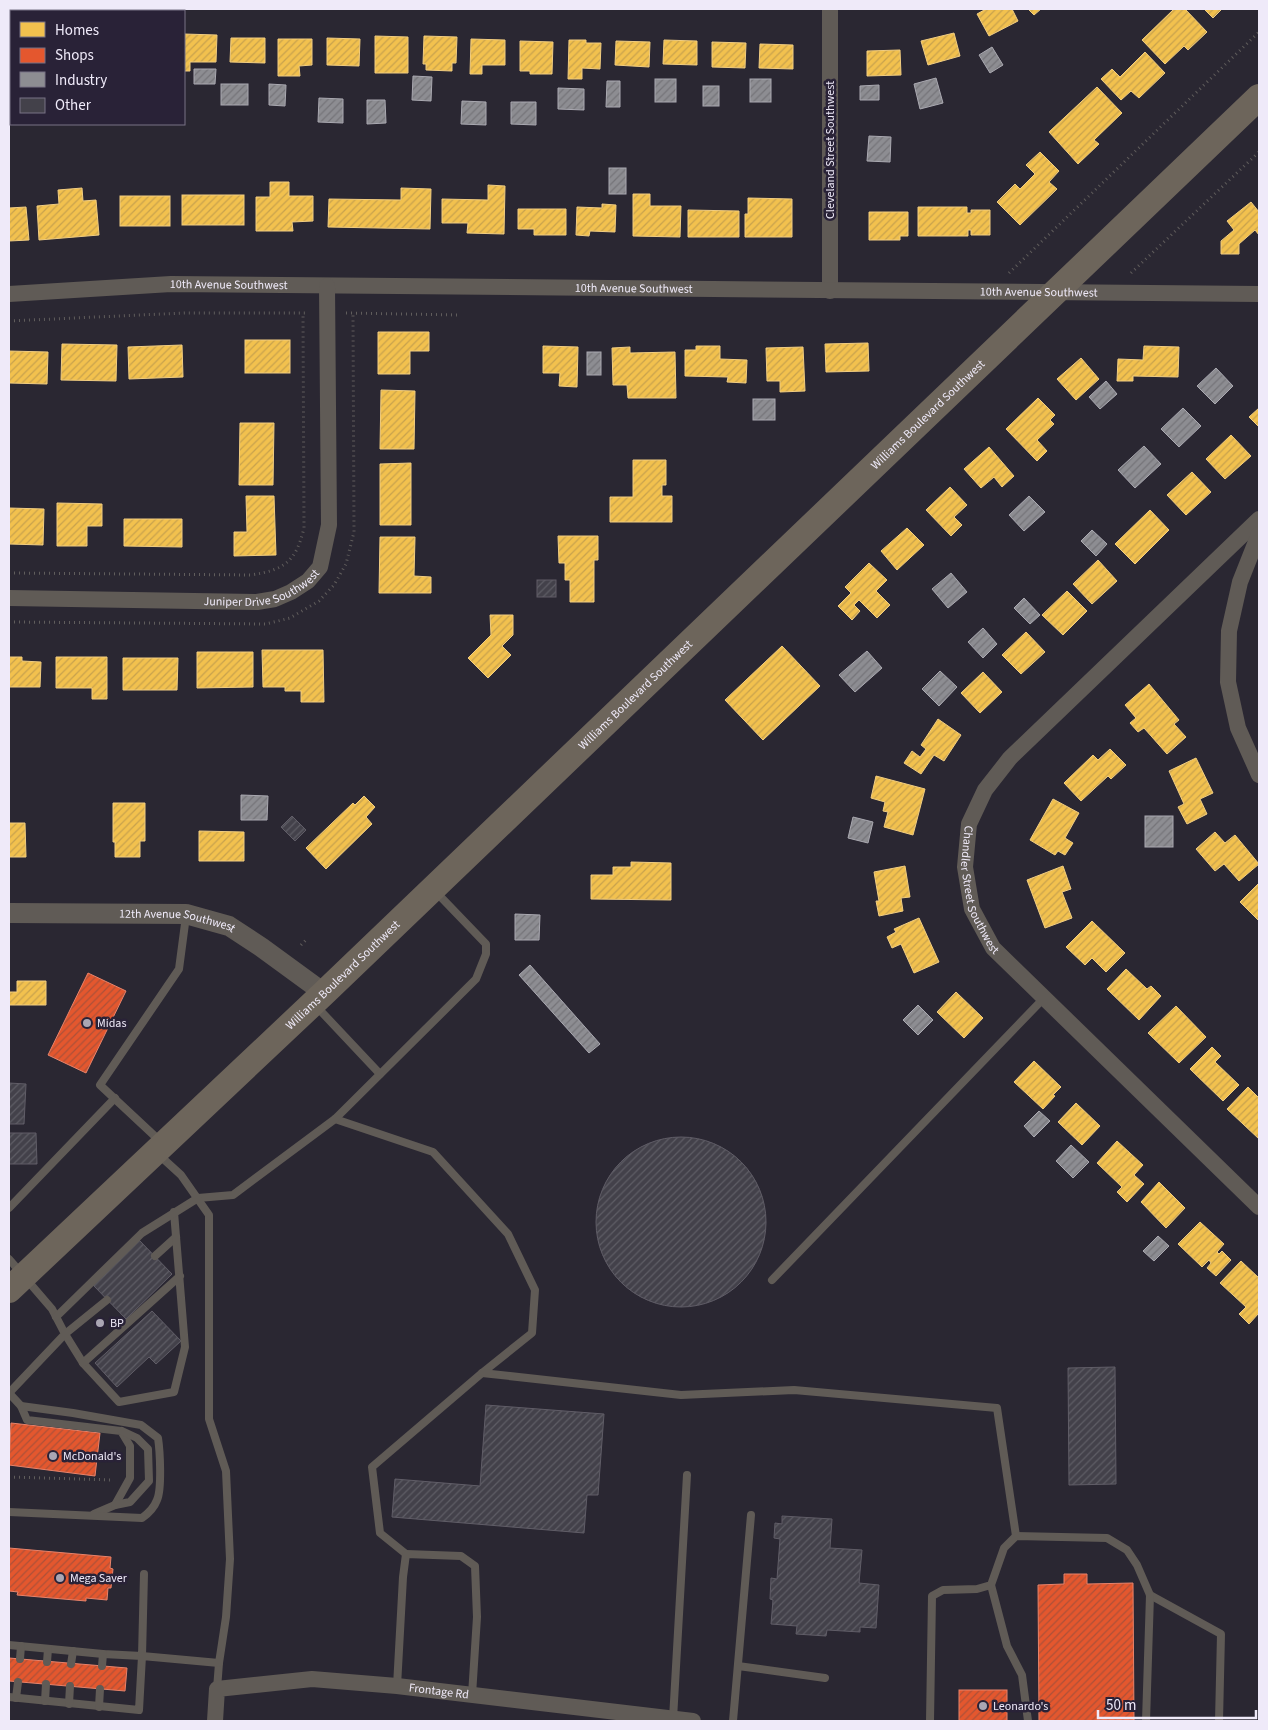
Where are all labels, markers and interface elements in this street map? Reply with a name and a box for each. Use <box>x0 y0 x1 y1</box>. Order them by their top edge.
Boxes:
legend <box>10 10 185 125</box>
text: Homes <box>55 20 99 41</box>
text: Shops <box>55 45 94 66</box>
text: Industry <box>55 70 107 91</box>
street label: Cleveland Street Southwest <box>822 81 839 219</box>
text: Other <box>55 95 92 116</box>
street label: 10th Avenue Southwest <box>170 275 288 294</box>
street label: 10th Avenue Southwest <box>575 279 693 297</box>
street label: 10th Avenue Southwest <box>980 283 1098 301</box>
street label: Williams Boulevard Southwest <box>867 356 988 473</box>
street label: Juniper Drive Southwest <box>203 565 323 611</box>
street label: Williams Boulevard Southwest <box>574 636 696 754</box>
street label: Chandler Street Southwest <box>957 825 1003 958</box>
street label: 12th Avenue Southwest <box>119 905 239 937</box>
street label: Williams Boulevard Southwest <box>282 916 404 1033</box>
place label: Midas <box>97 1015 126 1032</box>
marker: Midas <box>81 1017 93 1029</box>
place label: BP <box>110 1315 124 1332</box>
marker: BP <box>94 1317 106 1329</box>
place label: McDonald's <box>63 1448 121 1465</box>
marker: McDonald's <box>47 1450 59 1462</box>
place label: Mega Saver <box>70 1570 128 1587</box>
marker: Mega Saver <box>54 1572 66 1584</box>
street label: Frontage Rd <box>408 1679 470 1703</box>
scale bar <box>1098 1688 1256 1720</box>
text: 50 m <box>1106 1695 1136 1716</box>
place label: Leonardo's <box>993 1698 1048 1715</box>
marker: Leonardo's <box>977 1700 989 1712</box>

